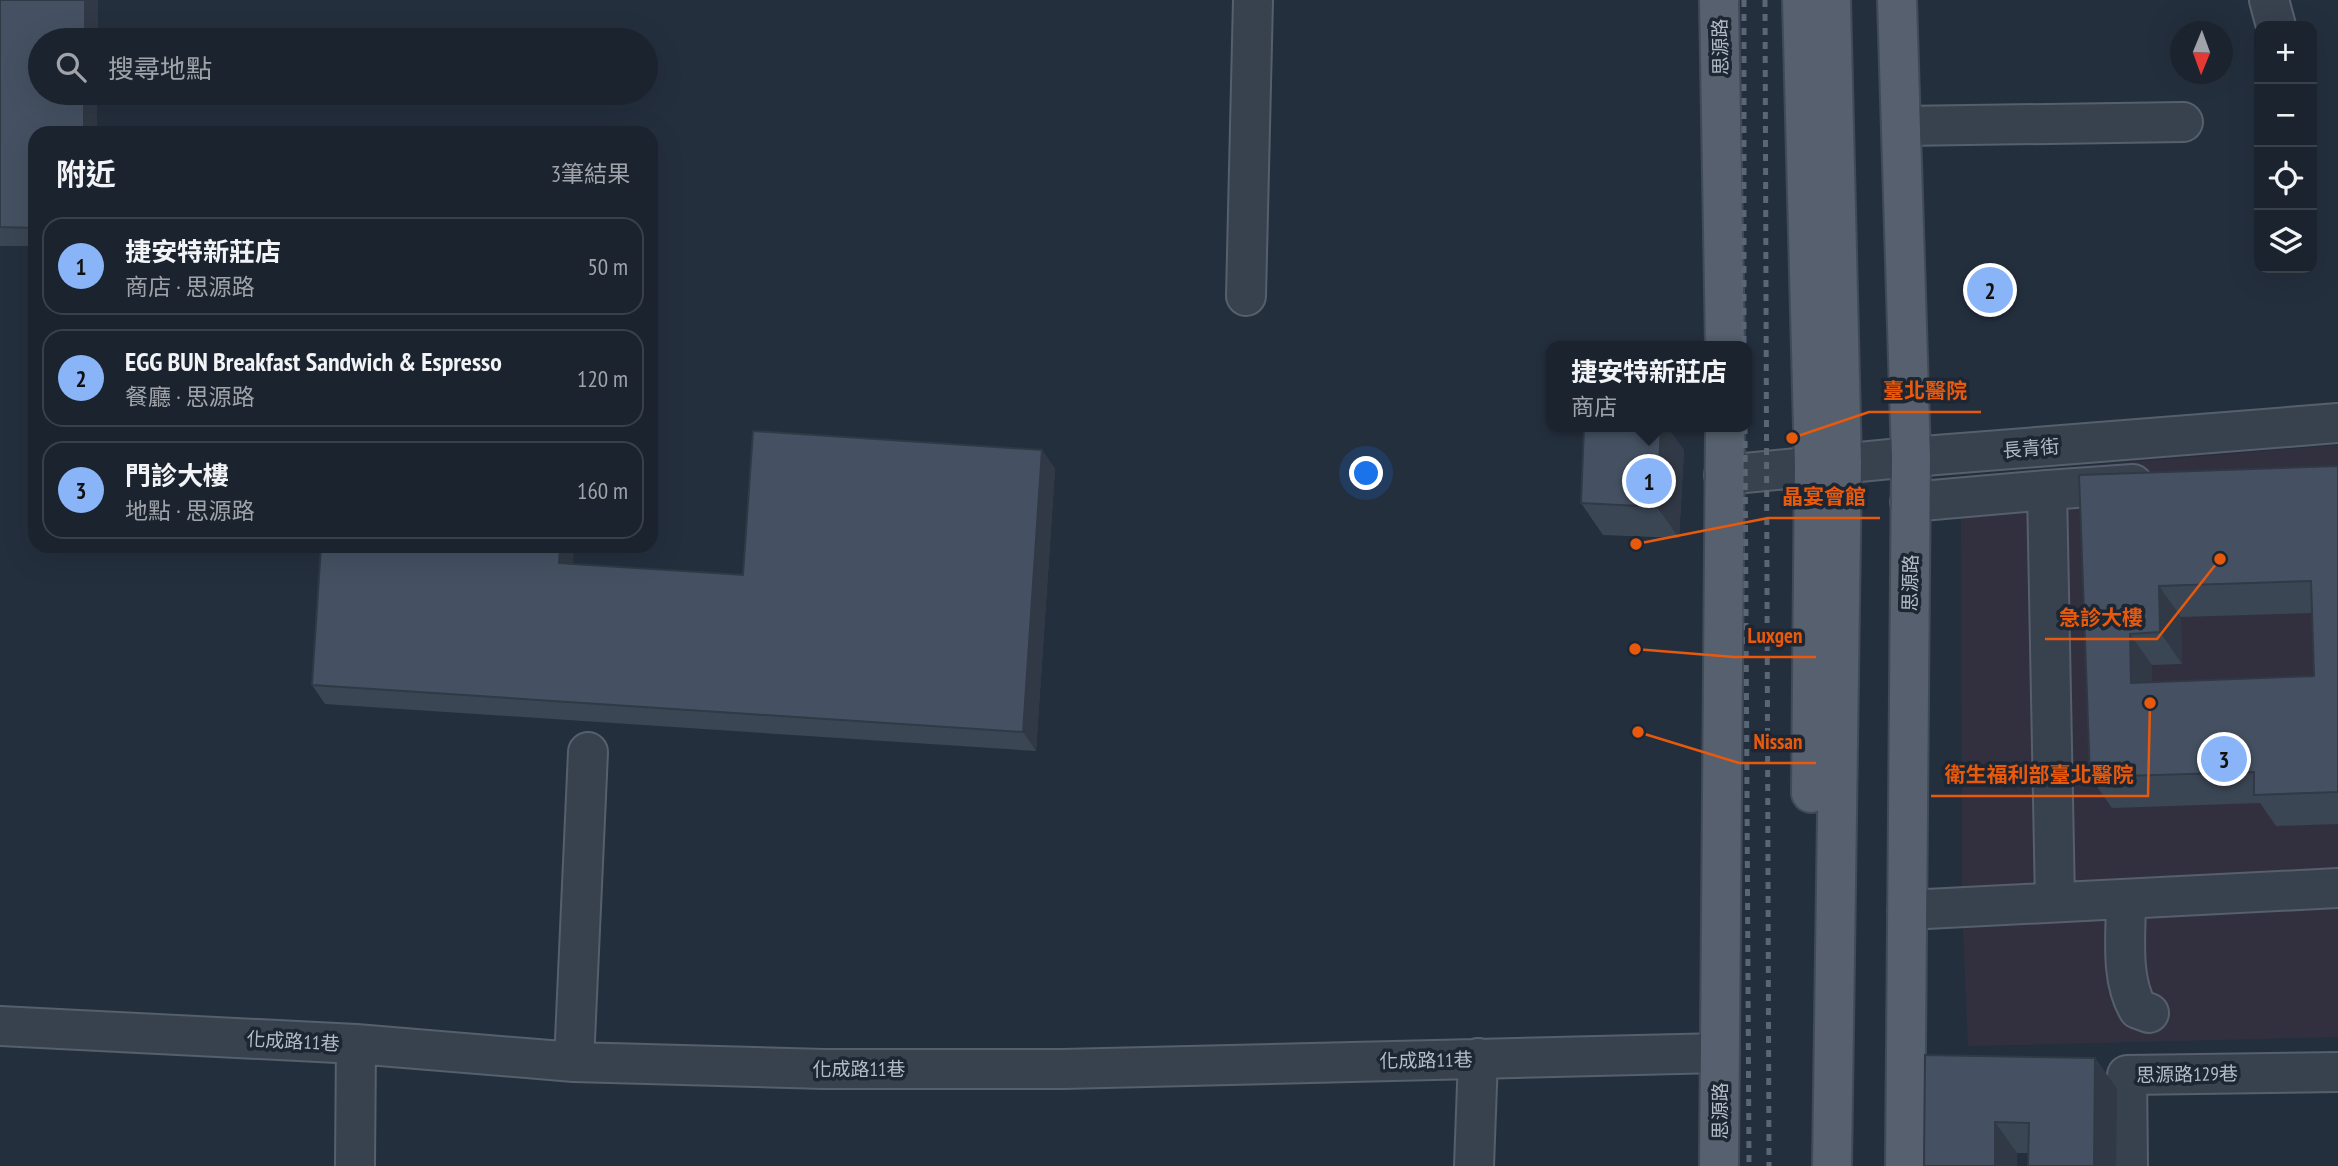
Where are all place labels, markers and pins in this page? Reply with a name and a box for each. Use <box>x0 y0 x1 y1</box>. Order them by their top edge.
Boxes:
pin: 2 <box>1967 264 2013 316</box>
callout: 臺北醫院 <box>1869 370 1981 412</box>
pin: 1 <box>1626 455 1672 507</box>
callout: 晶宴會館 <box>1768 476 1880 518</box>
callout: 急診大樓 <box>2045 597 2157 639</box>
callout: Luxgen <box>1734 615 1816 657</box>
callout: Nissan <box>1739 721 1816 763</box>
pin: 3 <box>2201 733 2247 785</box>
callout: 衛生福利部臺北醫院 <box>1931 754 2148 796</box>

